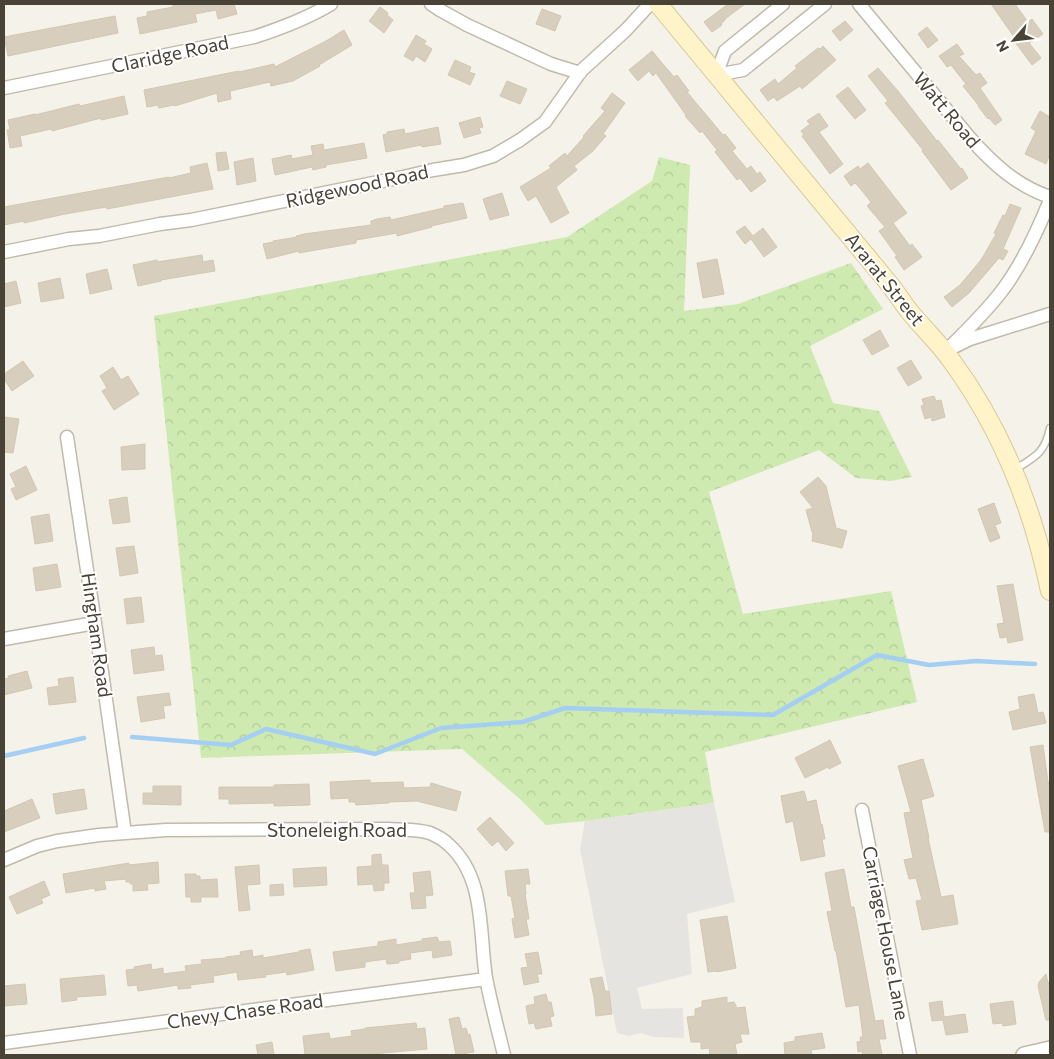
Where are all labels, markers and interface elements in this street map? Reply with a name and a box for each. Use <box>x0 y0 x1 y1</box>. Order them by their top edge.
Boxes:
north arrow <box>989 15 1039 65</box>
street label: Claridge Road <box>109 30 231 77</box>
text: N <box>992 38 1012 55</box>
street label: Watt Road <box>909 67 986 152</box>
street label: Ridgewood Road <box>284 159 430 212</box>
street label: Ararat Street <box>841 228 930 330</box>
street label: Hingham Road <box>77 571 118 699</box>
street label: Stoneleigh Road <box>267 818 407 841</box>
street label: Carriage House Lane <box>858 844 915 1022</box>
street label: Chevy Chase Road <box>165 988 324 1033</box>

